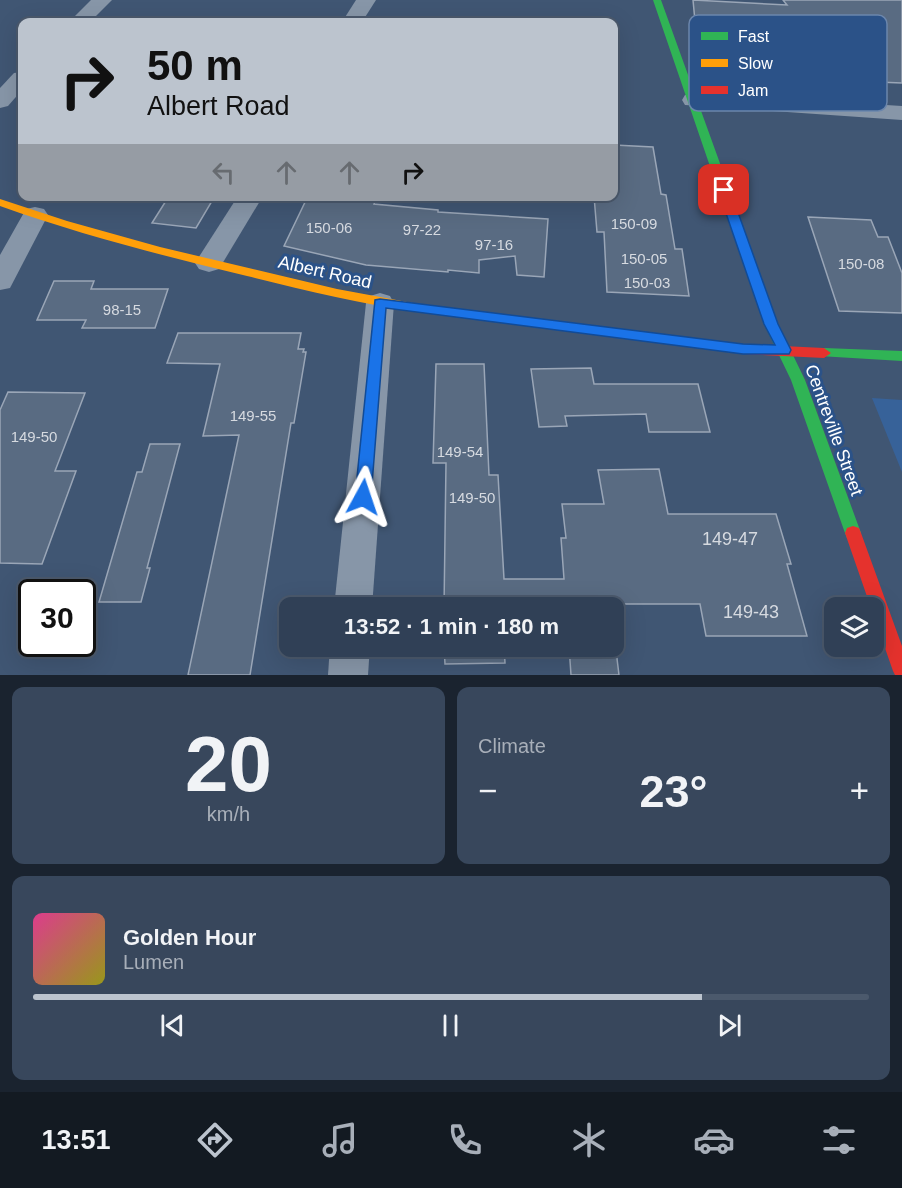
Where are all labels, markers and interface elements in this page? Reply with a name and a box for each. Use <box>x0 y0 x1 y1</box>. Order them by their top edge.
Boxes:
legend <box>689 15 887 111</box>
text: Fast <box>738 28 770 45</box>
icon: right <box>48 42 126 120</box>
text: 50 m <box>147 42 243 89</box>
text: Slow <box>738 55 773 72</box>
text: Jam <box>738 82 768 99</box>
text: Albert Road <box>147 91 290 121</box>
icon: left <box>207 156 240 189</box>
icon: ahead <box>270 156 303 189</box>
icon: ahead <box>333 156 366 189</box>
icon: right <box>396 156 429 189</box>
pin <box>698 164 749 215</box>
icon: arrive <box>707 173 740 206</box>
house number: 150-09 <box>611 215 657 232</box>
house number: 150-06 <box>306 219 352 236</box>
house number: 97-22 <box>403 221 441 238</box>
house number: 97-16 <box>475 236 513 253</box>
house number: 150-05 <box>621 250 667 267</box>
street label: Albert Road <box>276 252 374 292</box>
house number: 150-08 <box>838 255 884 272</box>
house number: 150-03 <box>624 274 670 291</box>
house number: 98-15 <box>103 301 141 318</box>
street label: Centreville Street <box>801 362 867 498</box>
house number: 149-55 <box>230 407 276 424</box>
house number: 149-50 <box>11 428 57 445</box>
house number: 149-54 <box>437 443 483 460</box>
position arrow <box>331 465 395 529</box>
house number: 149-50 <box>449 489 495 506</box>
house number: 149-47 <box>702 529 758 549</box>
speed limit sign: 30 <box>18 579 96 657</box>
map controls <box>824 597 884 657</box>
button: layers <box>824 597 884 657</box>
house number: 149-43 <box>723 602 779 622</box>
text: 13:52 · 1 min · 180 m <box>344 614 559 639</box>
text: 20 <box>185 720 272 808</box>
text: Climate <box>478 735 546 757</box>
text: 23° <box>639 766 708 817</box>
text: − <box>478 772 497 809</box>
text: + <box>850 772 869 809</box>
text: km/h <box>207 803 250 825</box>
text: Golden Hour <box>123 925 256 950</box>
text: Lumen <box>123 951 184 973</box>
icon: previous <box>156 1009 189 1042</box>
icon: pause <box>434 1009 467 1042</box>
icon: next <box>713 1009 746 1042</box>
icon: directions <box>194 1119 236 1161</box>
icon: music <box>319 1119 361 1161</box>
icon: phone <box>444 1119 486 1161</box>
icon: climate <box>568 1119 610 1161</box>
icon: car <box>693 1119 735 1161</box>
icon: filters <box>818 1119 860 1161</box>
text: 13:51 <box>41 1125 111 1155</box>

